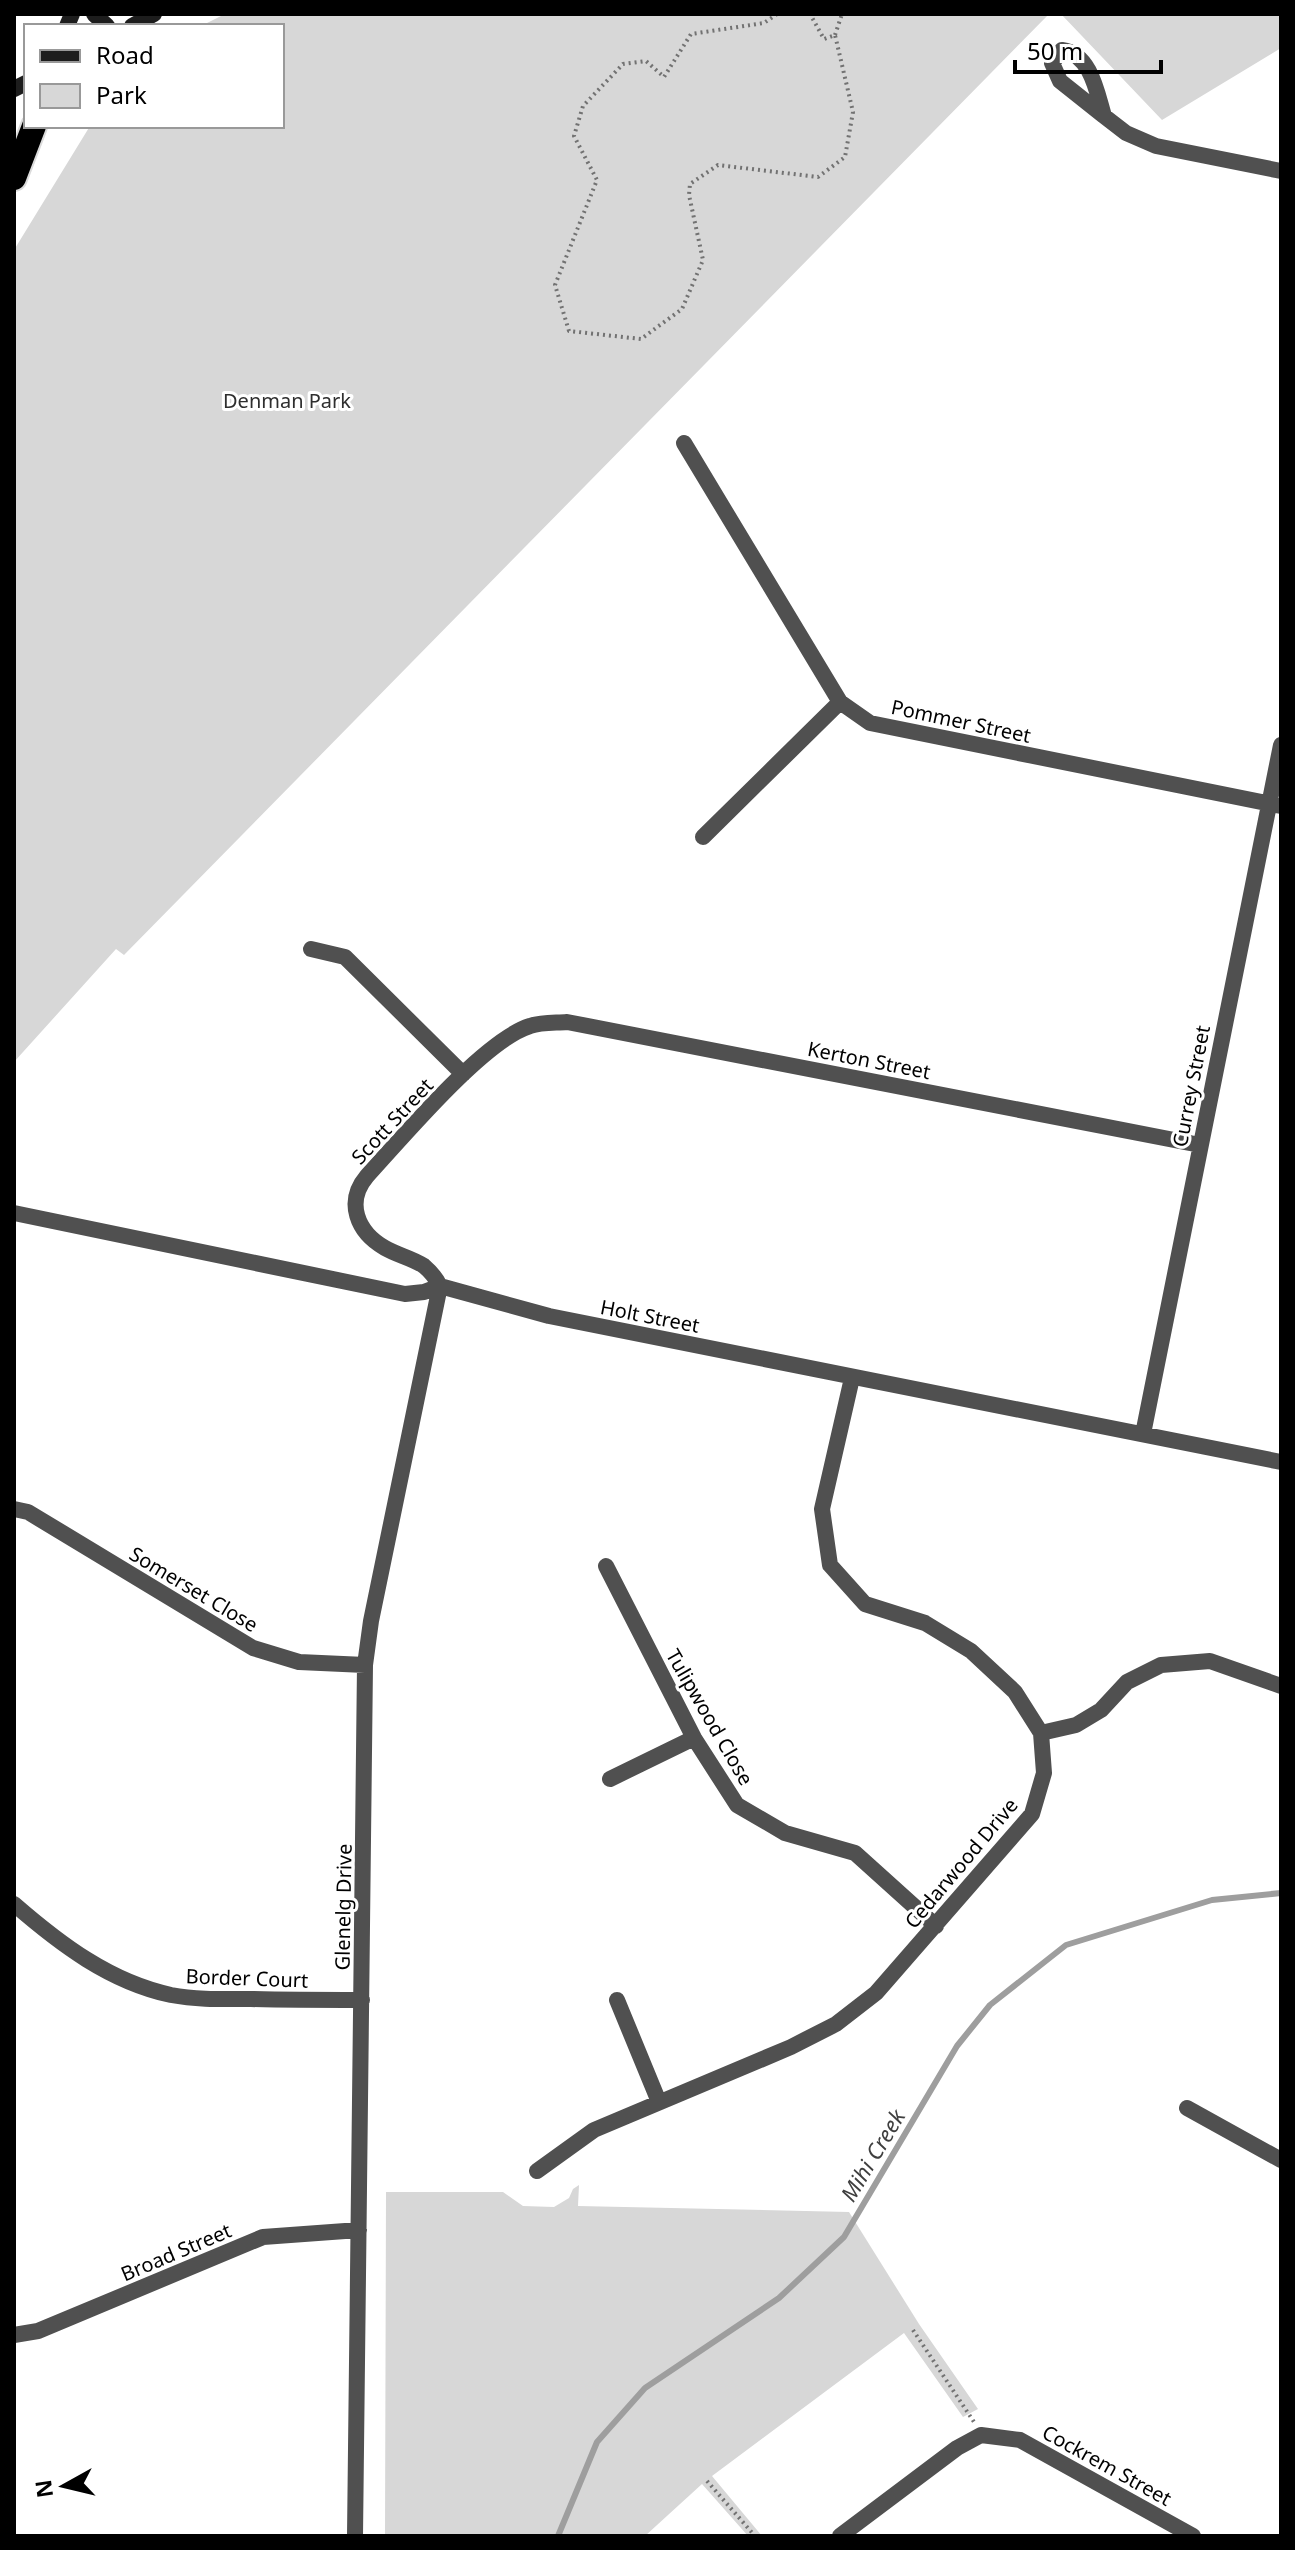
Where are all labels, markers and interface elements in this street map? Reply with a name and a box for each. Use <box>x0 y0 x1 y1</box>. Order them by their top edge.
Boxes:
legend <box>24 24 284 128</box>
scale bar <box>1015 24 1161 74</box>
text: 50 m <box>1027 34 1083 67</box>
text: Road <box>96 38 154 71</box>
text: Park <box>96 78 147 111</box>
park label: Denman Park <box>223 387 351 414</box>
street label: Pommer Street <box>889 693 1033 749</box>
street label: Currey Street <box>1166 1023 1216 1149</box>
street label: Kerton Street <box>805 1035 933 1085</box>
street label: Scott Street <box>345 1072 439 1170</box>
street label: Holt Street <box>598 1293 702 1339</box>
street label: Somerset Close <box>125 1540 263 1638</box>
street label: Tulipwood Close <box>660 1644 760 1790</box>
street label: Cedarwood Drive <box>898 1792 1024 1934</box>
street label: Glenelg Drive <box>328 1843 358 1971</box>
street label: Border Court <box>185 1962 309 1994</box>
water label: Mihi Creek <box>833 2102 912 2207</box>
street label: Broad Street <box>117 2217 235 2287</box>
street label: Cockrem Street <box>1038 2418 1176 2512</box>
north arrow <box>24 2446 104 2526</box>
text: N <box>27 2478 59 2500</box>

